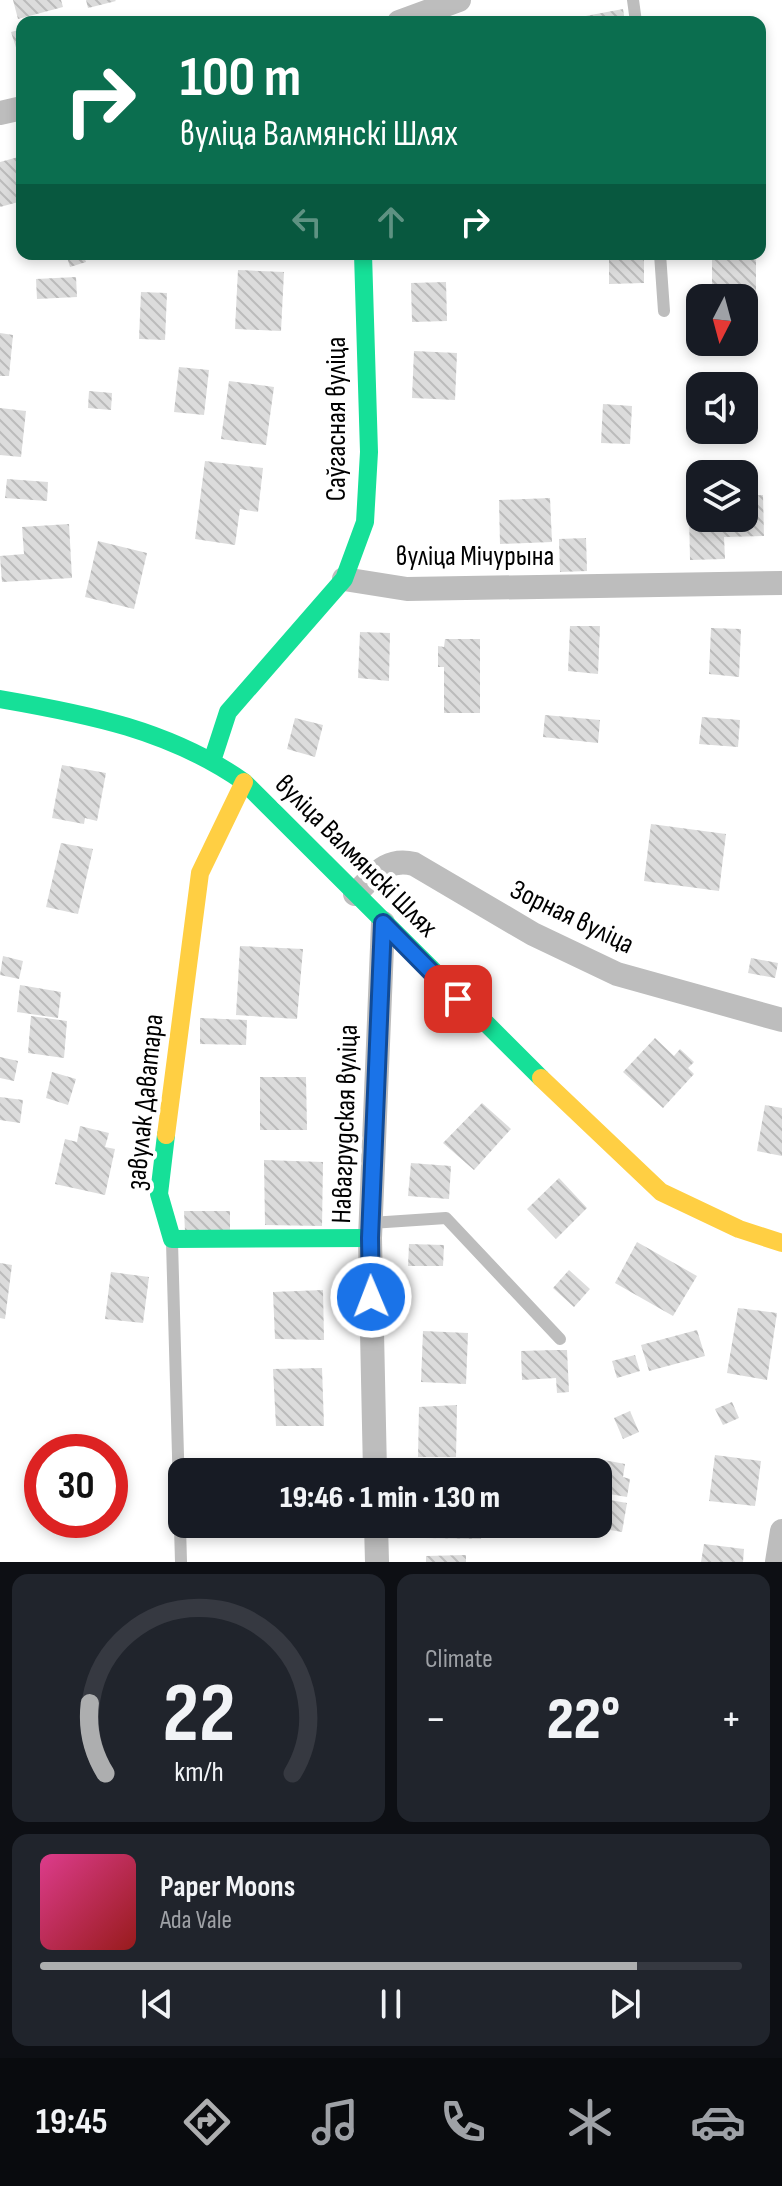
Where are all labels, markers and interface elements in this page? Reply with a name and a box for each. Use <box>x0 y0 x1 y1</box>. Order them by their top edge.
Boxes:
text: 100 m <box>180 45 301 112</box>
icon: right <box>48 48 152 152</box>
text: вуліца Валмянскі Шлях <box>180 113 458 156</box>
icon: left <box>285 200 329 244</box>
icon: ahead <box>369 200 413 244</box>
icon: right <box>453 200 497 244</box>
north arrow <box>686 284 758 356</box>
map controls <box>686 284 758 532</box>
street label: Саўгасная вуліца <box>320 337 353 501</box>
button: sound <box>686 372 758 444</box>
button: layers <box>686 460 758 532</box>
street label: вуліца Мічурына <box>396 540 554 573</box>
street label: вуліца Валмянскі Шлях <box>268 768 444 944</box>
street label: Зорная вуліца <box>505 873 639 961</box>
pin <box>424 965 492 1033</box>
icon: arrive <box>436 977 480 1021</box>
street label: завулак Даватара <box>119 1012 171 1192</box>
street label: Навагрудская вуліца <box>325 1024 365 1224</box>
position arrow <box>329 1255 413 1339</box>
speed limit sign: 30 <box>24 1434 128 1538</box>
text: 19:46 · 1 min · 130 m <box>280 1480 500 1516</box>
text: Climate <box>425 1644 493 1675</box>
text: 22 <box>162 1665 235 1765</box>
text: 22° <box>547 1684 620 1756</box>
text: − <box>425 1693 447 1746</box>
text: + <box>720 1693 742 1746</box>
text: km/h <box>174 1755 223 1790</box>
text: Paper Moons <box>160 1869 295 1905</box>
text: Ada Vale <box>160 1905 232 1936</box>
icon: previous <box>135 1982 179 2026</box>
icon: pause <box>369 1982 413 2026</box>
icon: next <box>603 1982 647 2026</box>
icon: directions <box>179 2094 235 2150</box>
icon: music <box>307 2094 363 2150</box>
icon: phone <box>435 2094 491 2150</box>
icon: climate <box>562 2094 618 2150</box>
icon: car <box>690 2094 746 2150</box>
text: 19:45 <box>36 2101 108 2144</box>

